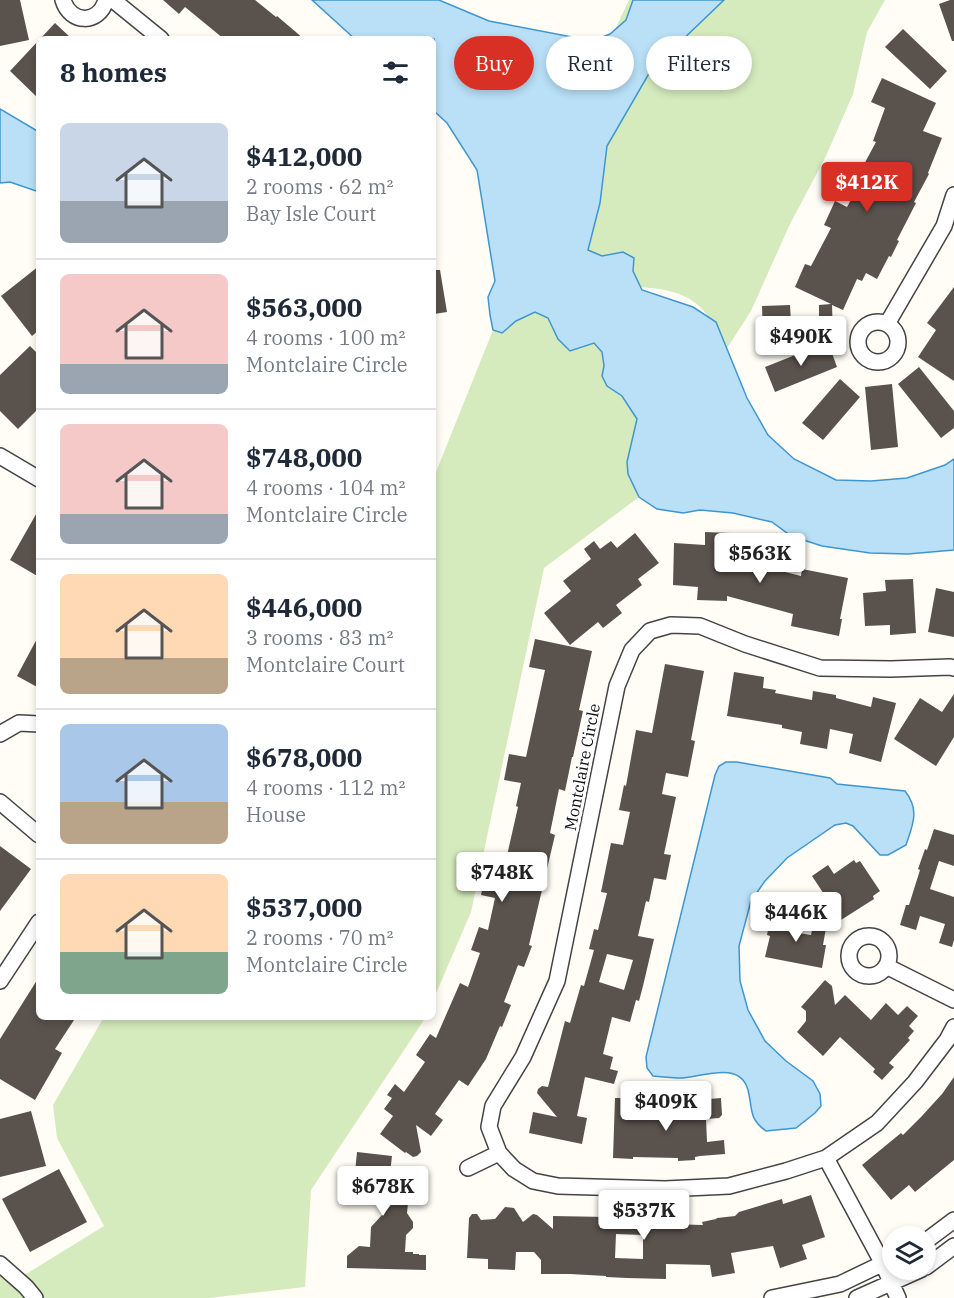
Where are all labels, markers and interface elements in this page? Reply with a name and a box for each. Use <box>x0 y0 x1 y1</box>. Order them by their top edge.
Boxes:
chip: Buy <box>454 36 534 90</box>
chip: Rent <box>546 36 634 90</box>
chip: Filters <box>646 36 752 90</box>
text: 8 homes <box>60 55 167 89</box>
icon: filters <box>379 56 412 89</box>
text: $412,000 <box>246 139 362 173</box>
icon: home <box>108 147 180 219</box>
pin: $412K <box>825 162 909 213</box>
text: $412K <box>835 168 899 195</box>
text: 2 rooms · 62 m² <box>246 173 393 200</box>
text: Bay Isle Court <box>246 200 376 227</box>
text: $563,000 <box>246 290 362 324</box>
icon: home <box>108 298 180 370</box>
pin: $490K <box>759 316 843 367</box>
text: $490K <box>769 322 833 349</box>
text: 4 rooms · 100 m² <box>246 324 405 351</box>
text: Montclaire Circle <box>246 351 408 378</box>
text: $748,000 <box>246 440 362 474</box>
icon: home <box>108 448 180 520</box>
text: 4 rooms · 104 m² <box>246 474 405 501</box>
text: Montclaire Circle <box>246 501 408 528</box>
pin: $563K <box>718 533 802 584</box>
text: $563K <box>728 539 792 566</box>
text: $446,000 <box>246 590 362 624</box>
icon: home <box>108 598 180 670</box>
text: 3 rooms · 83 m² <box>246 624 393 651</box>
text: Montclaire Court <box>246 651 405 678</box>
street label: Montclaire Circle <box>560 702 604 832</box>
text: $678,000 <box>246 740 362 774</box>
icon: home <box>108 748 180 820</box>
text: 4 rooms · 112 m² <box>246 774 405 801</box>
text: House <box>246 801 306 828</box>
pin: $748K <box>460 852 544 903</box>
text: $748K <box>470 858 534 885</box>
text: $537,000 <box>246 890 362 924</box>
pin: $446K <box>754 892 838 943</box>
icon: home <box>108 898 180 970</box>
text: $446K <box>764 898 828 925</box>
text: 2 rooms · 70 m² <box>246 924 393 951</box>
text: Montclaire Circle <box>246 951 408 978</box>
pin: $409K <box>624 1081 708 1132</box>
text: $409K <box>634 1087 698 1114</box>
pin: $678K <box>341 1166 425 1217</box>
text: $678K <box>351 1172 415 1199</box>
pin: $537K <box>602 1190 686 1241</box>
text: $537K <box>612 1196 676 1223</box>
map controls <box>882 1226 936 1280</box>
button: layers <box>882 1226 936 1280</box>

